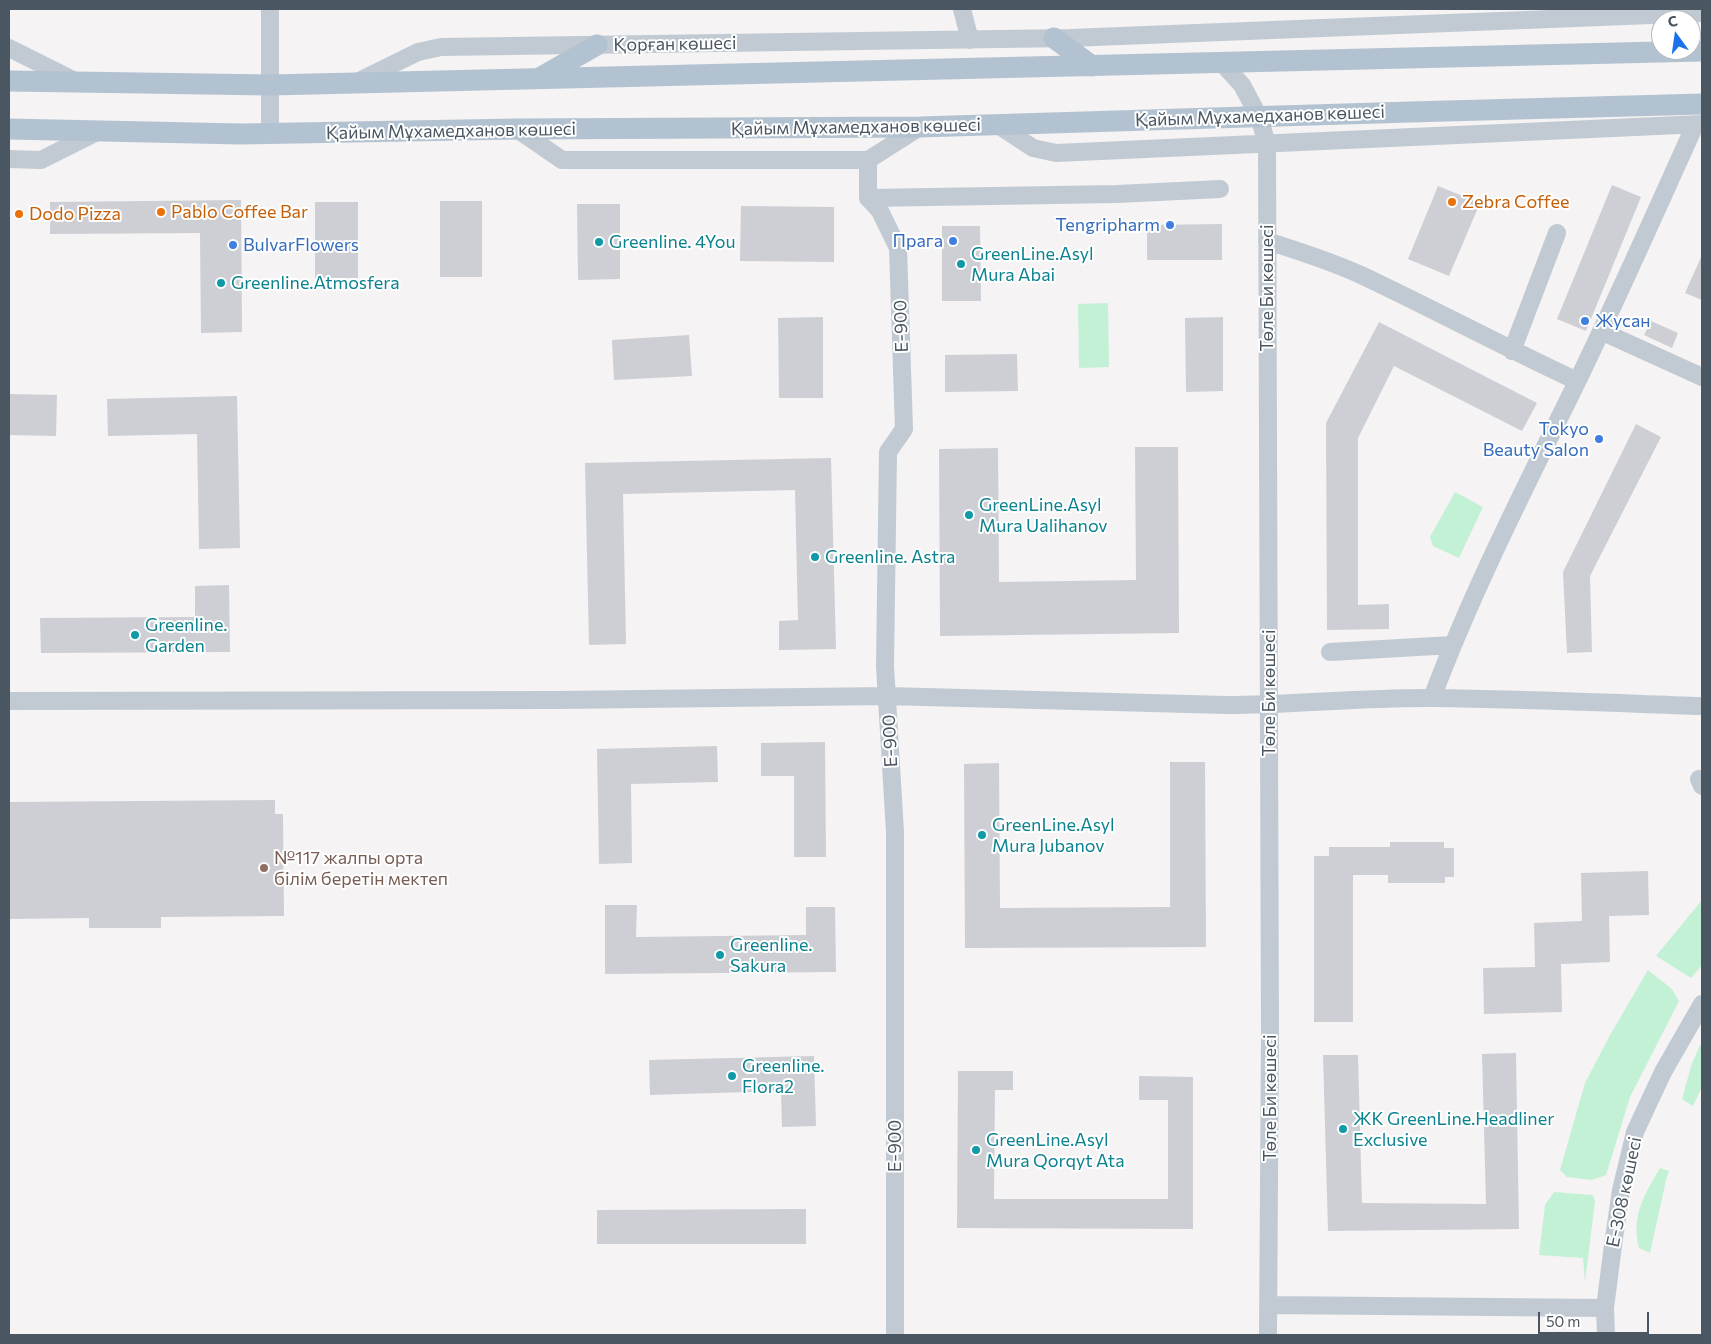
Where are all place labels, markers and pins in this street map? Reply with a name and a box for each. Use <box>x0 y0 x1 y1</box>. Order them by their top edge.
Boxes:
place label: Zebra Coffee <box>1462 191 1569 213</box>
marker: Zebra Coffee <box>1446 196 1458 208</box>
place label: Pablo Coffee Bar <box>171 201 308 223</box>
place label: Dodo Pizza <box>29 203 121 225</box>
marker: Pablo Coffee Bar <box>155 206 167 218</box>
marker: Dodo Pizza <box>13 208 25 220</box>
place label: Tengripharm <box>1055 214 1160 236</box>
marker: Tengripharm <box>1164 219 1176 231</box>
place label: Прага <box>892 230 943 252</box>
place label: Greenline. 4You <box>609 231 736 253</box>
place label: BulvarFlowers <box>243 234 359 256</box>
marker: Прага <box>947 235 959 247</box>
marker: Greenline. 4You <box>593 236 605 248</box>
marker: BulvarFlowers <box>227 239 239 251</box>
place label: GreenLine.Asyl Mura Abai <box>971 243 1094 286</box>
marker: GreenLine.Asyl Mura Abai <box>955 258 967 270</box>
place label: Greenline.Atmosfera <box>231 272 400 294</box>
marker: Greenline.Atmosfera <box>215 277 227 289</box>
place label: Жусан <box>1595 310 1650 332</box>
marker: Жусан <box>1579 315 1591 327</box>
place label: Tokyo Beauty Salon <box>1483 418 1589 460</box>
marker: Tokyo Beauty Salon <box>1593 433 1605 445</box>
place label: GreenLine.Asyl Mura Ualihanov <box>979 494 1108 536</box>
marker: GreenLine.Asyl Mura Ualihanov <box>963 509 975 521</box>
place label: Greenline. Astra <box>825 546 955 568</box>
marker: Greenline. Astra <box>809 551 821 563</box>
place label: Greenline. Garden <box>145 614 228 656</box>
marker: Greenline. Garden <box>129 629 141 641</box>
place label: GreenLine.Asyl Mura Jubanov <box>992 814 1115 856</box>
marker: GreenLine.Asyl Mura Jubanov <box>976 829 988 841</box>
place label: №117 жалпы орта білім беретін мектеп <box>274 847 448 890</box>
marker: №117 жалпы орта білім беретін мектеп <box>258 862 270 874</box>
place label: Greenline. Sakura <box>730 934 813 976</box>
marker: Greenline. Sakura <box>714 949 726 961</box>
place label: Greenline. Flora2 <box>742 1055 825 1098</box>
marker: Greenline. Flora2 <box>726 1070 738 1082</box>
place label: ЖК GreenLine.Headliner Exclusive <box>1353 1108 1554 1150</box>
marker: ЖК GreenLine.Headliner Exclusive <box>1337 1123 1349 1135</box>
place label: GreenLine.Asyl Mura Qorqyt Ata <box>986 1129 1125 1172</box>
marker: GreenLine.Asyl Mura Qorqyt Ata <box>970 1144 982 1156</box>

